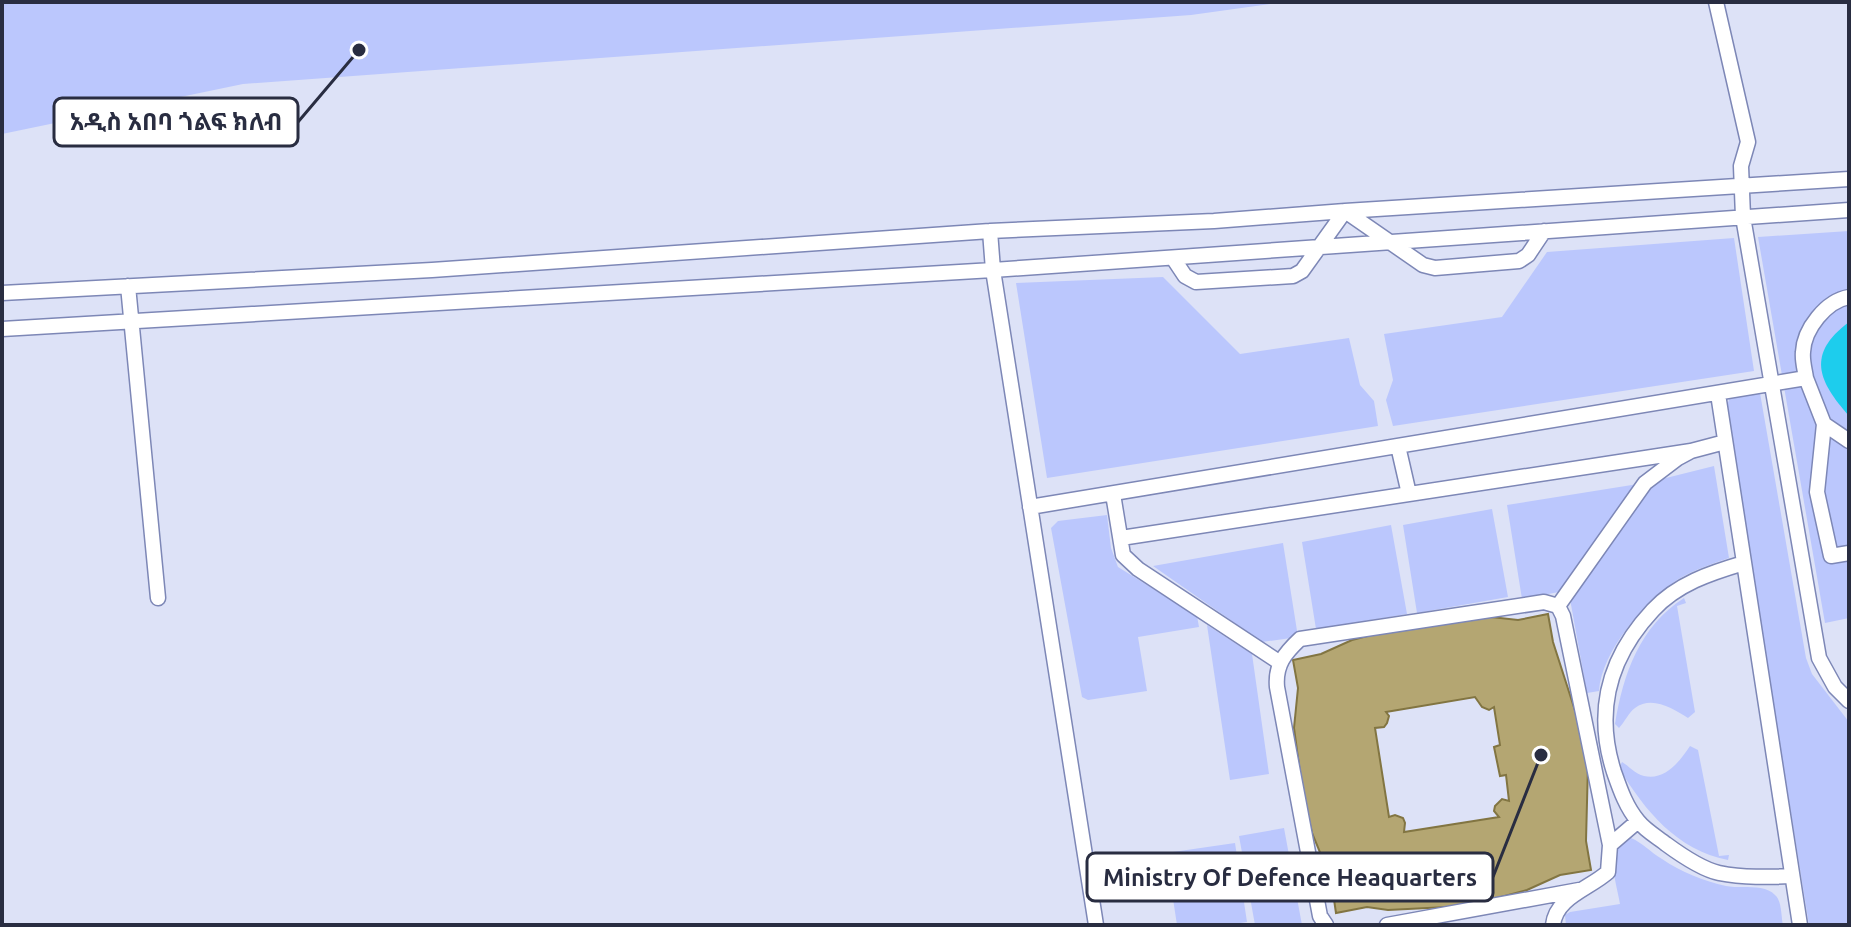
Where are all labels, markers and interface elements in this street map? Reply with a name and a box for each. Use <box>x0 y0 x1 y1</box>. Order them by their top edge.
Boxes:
callout: አዲስ አበባ ጎልፍ ክለብ <box>54 98 298 146</box>
text: አዲስ አበባ ጎልፍ ክለብ <box>70 108 282 135</box>
callout: Ministry Of Defence Heaquarters <box>1087 853 1493 901</box>
text: Ministry Of Defence Heaquarters <box>1103 864 1477 891</box>

